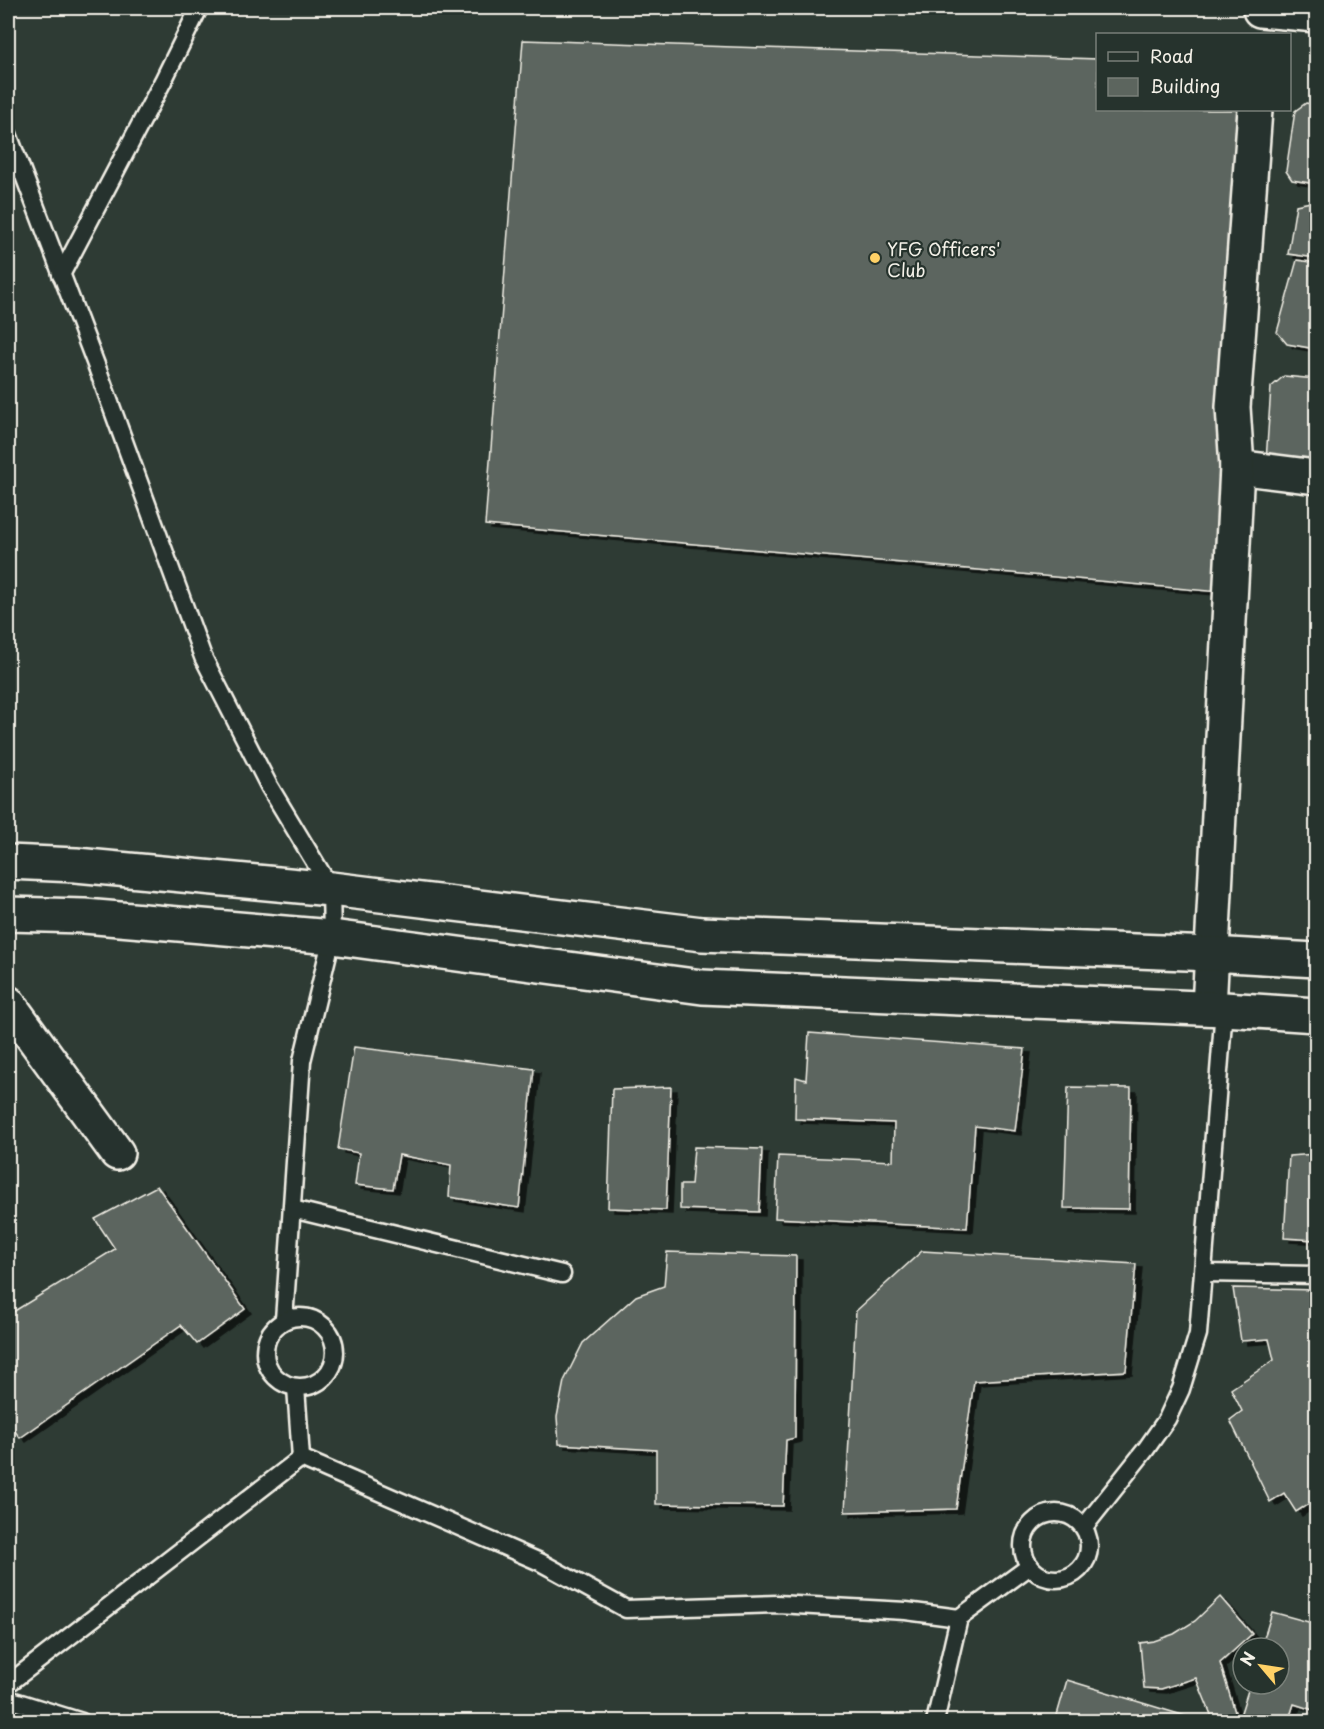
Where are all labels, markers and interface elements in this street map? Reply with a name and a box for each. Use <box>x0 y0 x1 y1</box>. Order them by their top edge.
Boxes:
legend <box>1096 33 1291 111</box>
text: Road <box>1150 42 1194 69</box>
text: Building <box>1150 72 1220 99</box>
place label: YFG Officers' Club <box>887 235 1001 283</box>
marker: YFG Officers' Club <box>868 251 882 265</box>
north arrow <box>1231 1636 1291 1696</box>
text: N <box>1233 1647 1261 1670</box>

